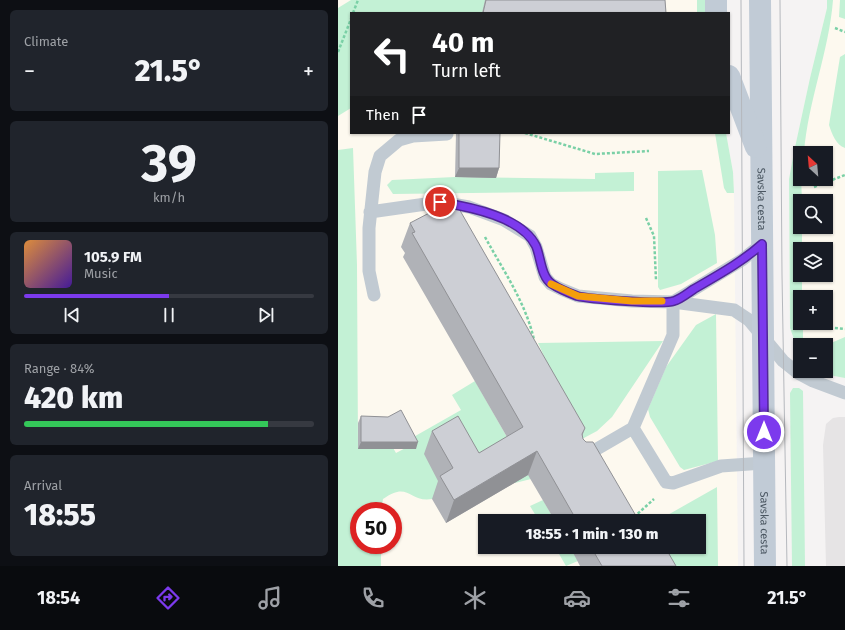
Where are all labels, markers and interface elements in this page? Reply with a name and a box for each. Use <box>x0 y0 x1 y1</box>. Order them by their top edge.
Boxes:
text: 40 m <box>432 26 495 59</box>
icon: left <box>366 28 418 80</box>
text: Climate <box>24 34 68 49</box>
text: 21.5° <box>135 53 203 89</box>
text: − <box>24 58 35 85</box>
text: + <box>303 58 314 85</box>
text: Turn left <box>432 60 501 82</box>
icon: arrive <box>408 104 430 126</box>
text: Then <box>366 106 400 124</box>
text: 39 <box>141 132 197 195</box>
north arrow <box>793 146 833 186</box>
map controls <box>793 146 833 378</box>
street label: Savska cesta <box>754 168 768 230</box>
pin <box>423 185 457 219</box>
text: km/h <box>153 190 185 205</box>
icon: arrive <box>429 191 451 213</box>
button: search <box>793 194 833 234</box>
button: layers <box>793 242 833 282</box>
text: 105.9 FM <box>84 248 142 266</box>
text: Music <box>84 266 118 281</box>
button: + <box>793 290 833 330</box>
icon: previous <box>61 304 83 326</box>
icon: pause <box>158 304 180 326</box>
icon: next <box>255 304 277 326</box>
button: − <box>793 338 833 378</box>
text: Range · 84% <box>24 361 94 376</box>
text: 420 km <box>24 380 123 416</box>
position arrow <box>743 411 785 453</box>
text: Arrival <box>24 478 62 493</box>
street label: Savska cesta <box>757 492 771 554</box>
text: 18:55 <box>24 497 96 533</box>
speed limit sign: 50 <box>350 502 402 554</box>
text: 18:55 · 1 min · 130 m <box>526 525 658 543</box>
icon: directions <box>154 584 182 612</box>
icon: music <box>256 584 284 612</box>
icon: phone <box>359 584 387 612</box>
icon: climate <box>461 584 489 612</box>
icon: car <box>563 584 591 612</box>
icon: filters <box>665 584 693 612</box>
text: 18:54 <box>37 587 80 609</box>
text: 21.5° <box>767 587 808 609</box>

